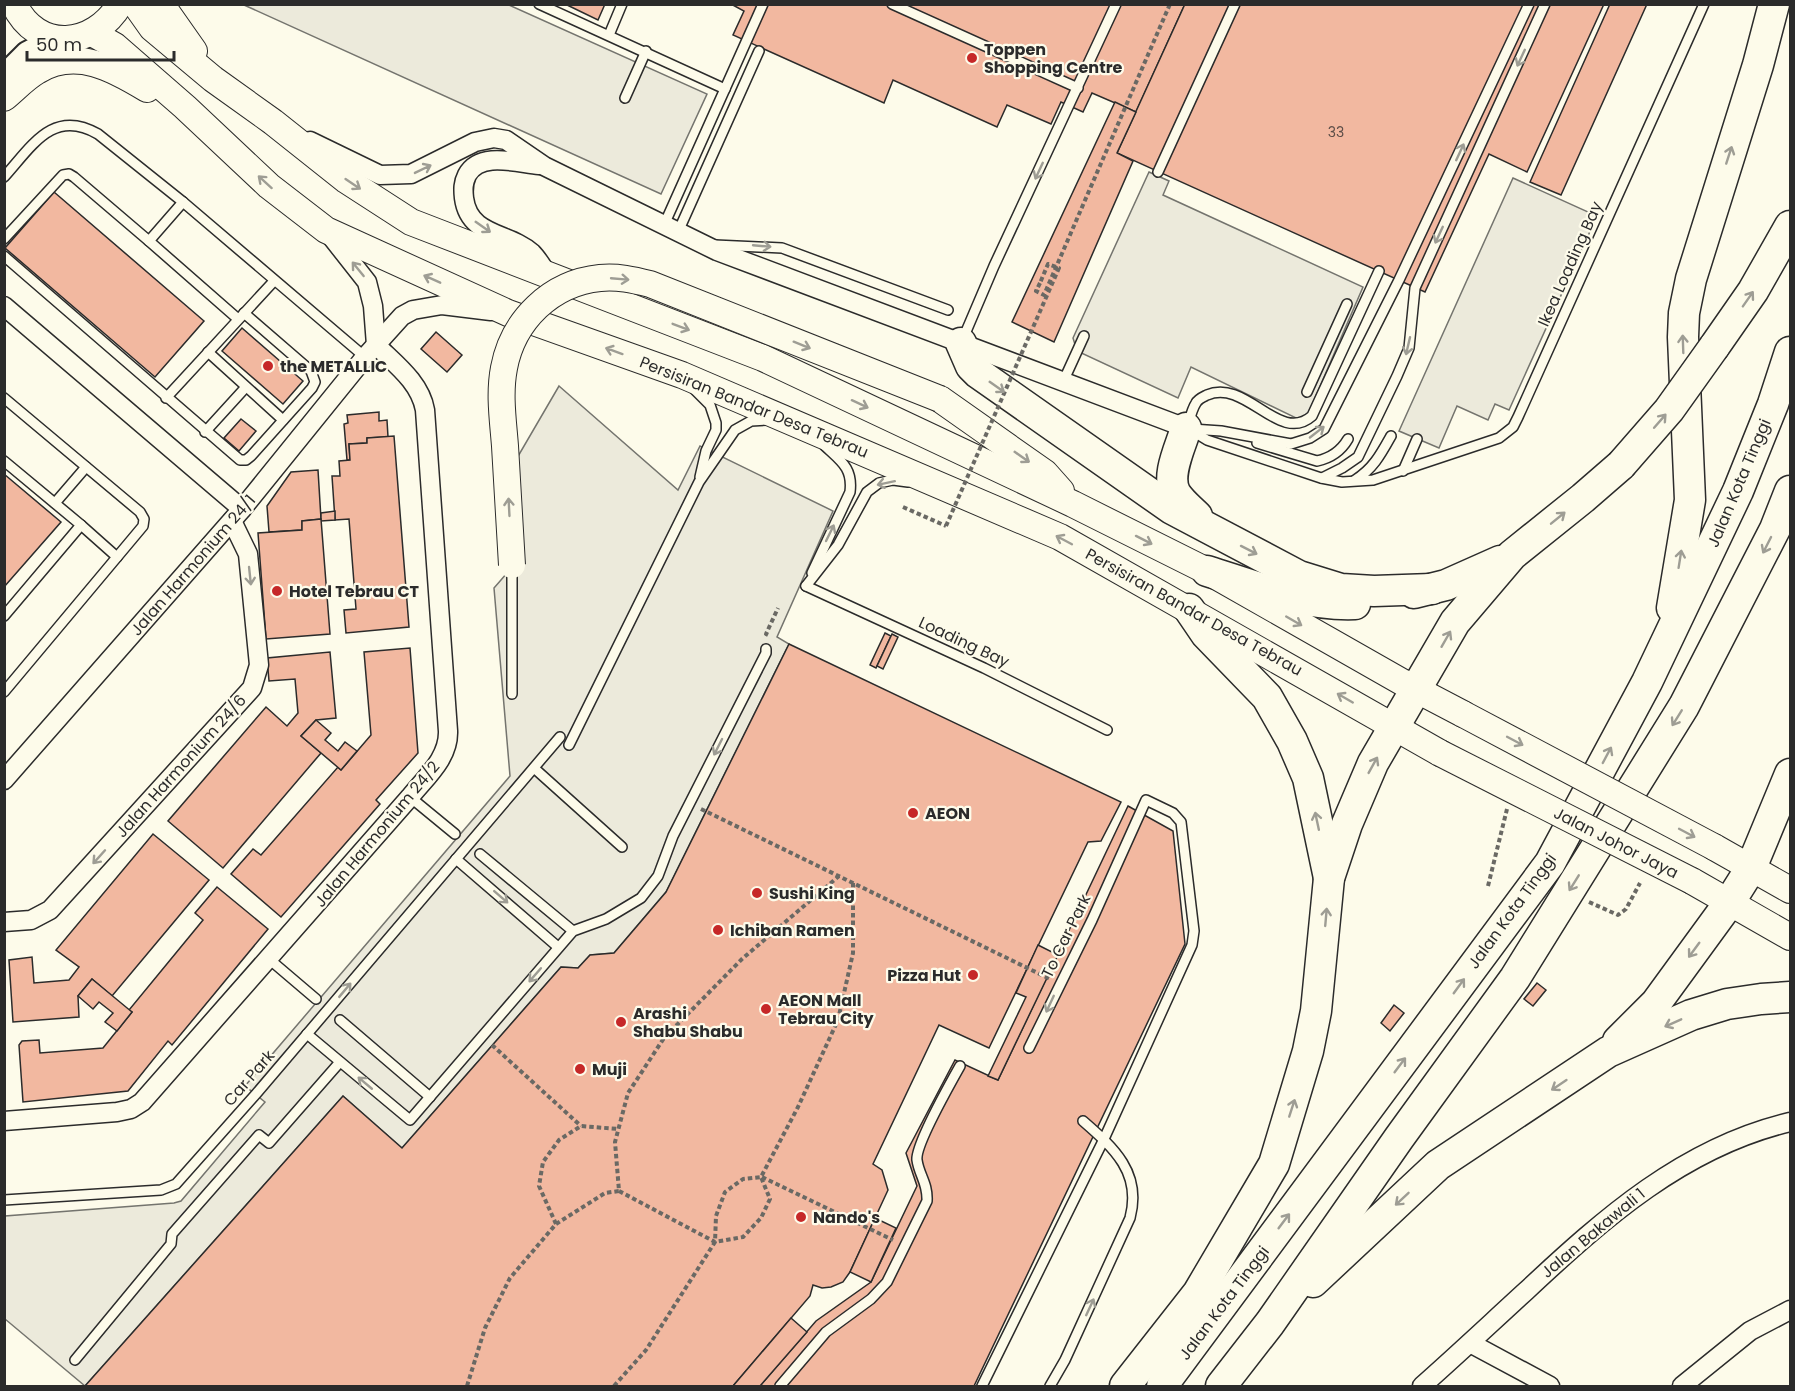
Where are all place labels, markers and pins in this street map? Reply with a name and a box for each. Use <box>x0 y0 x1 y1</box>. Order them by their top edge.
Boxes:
place label: Toppen Shopping Centre <box>984 38 1122 79</box>
marker: Toppen Shopping Centre <box>965 51 979 65</box>
place label: the METALLIC <box>280 355 387 378</box>
marker: the METALLIC <box>261 359 275 373</box>
place label: Hotel Tebrau CT <box>289 580 420 603</box>
marker: Hotel Tebrau CT <box>270 584 284 598</box>
place label: AEON <box>925 802 970 825</box>
marker: AEON <box>906 806 920 820</box>
place label: Sushi King <box>769 882 855 905</box>
marker: Sushi King <box>750 886 764 900</box>
place label: Ichiban Ramen <box>730 919 855 942</box>
marker: Ichiban Ramen <box>711 923 725 937</box>
place label: Pizza Hut <box>887 964 961 987</box>
marker: Pizza Hut <box>966 968 980 982</box>
place label: AEON Mall Tebrau City <box>778 989 874 1030</box>
place label: Arashi Shabu Shabu <box>633 1002 743 1043</box>
marker: AEON Mall Tebrau City <box>759 1002 773 1016</box>
marker: Arashi Shabu Shabu <box>614 1015 628 1029</box>
place label: Muji <box>592 1058 627 1081</box>
marker: Muji <box>573 1062 587 1076</box>
place label: Nando's <box>813 1206 880 1229</box>
marker: Nando's <box>794 1210 808 1224</box>

